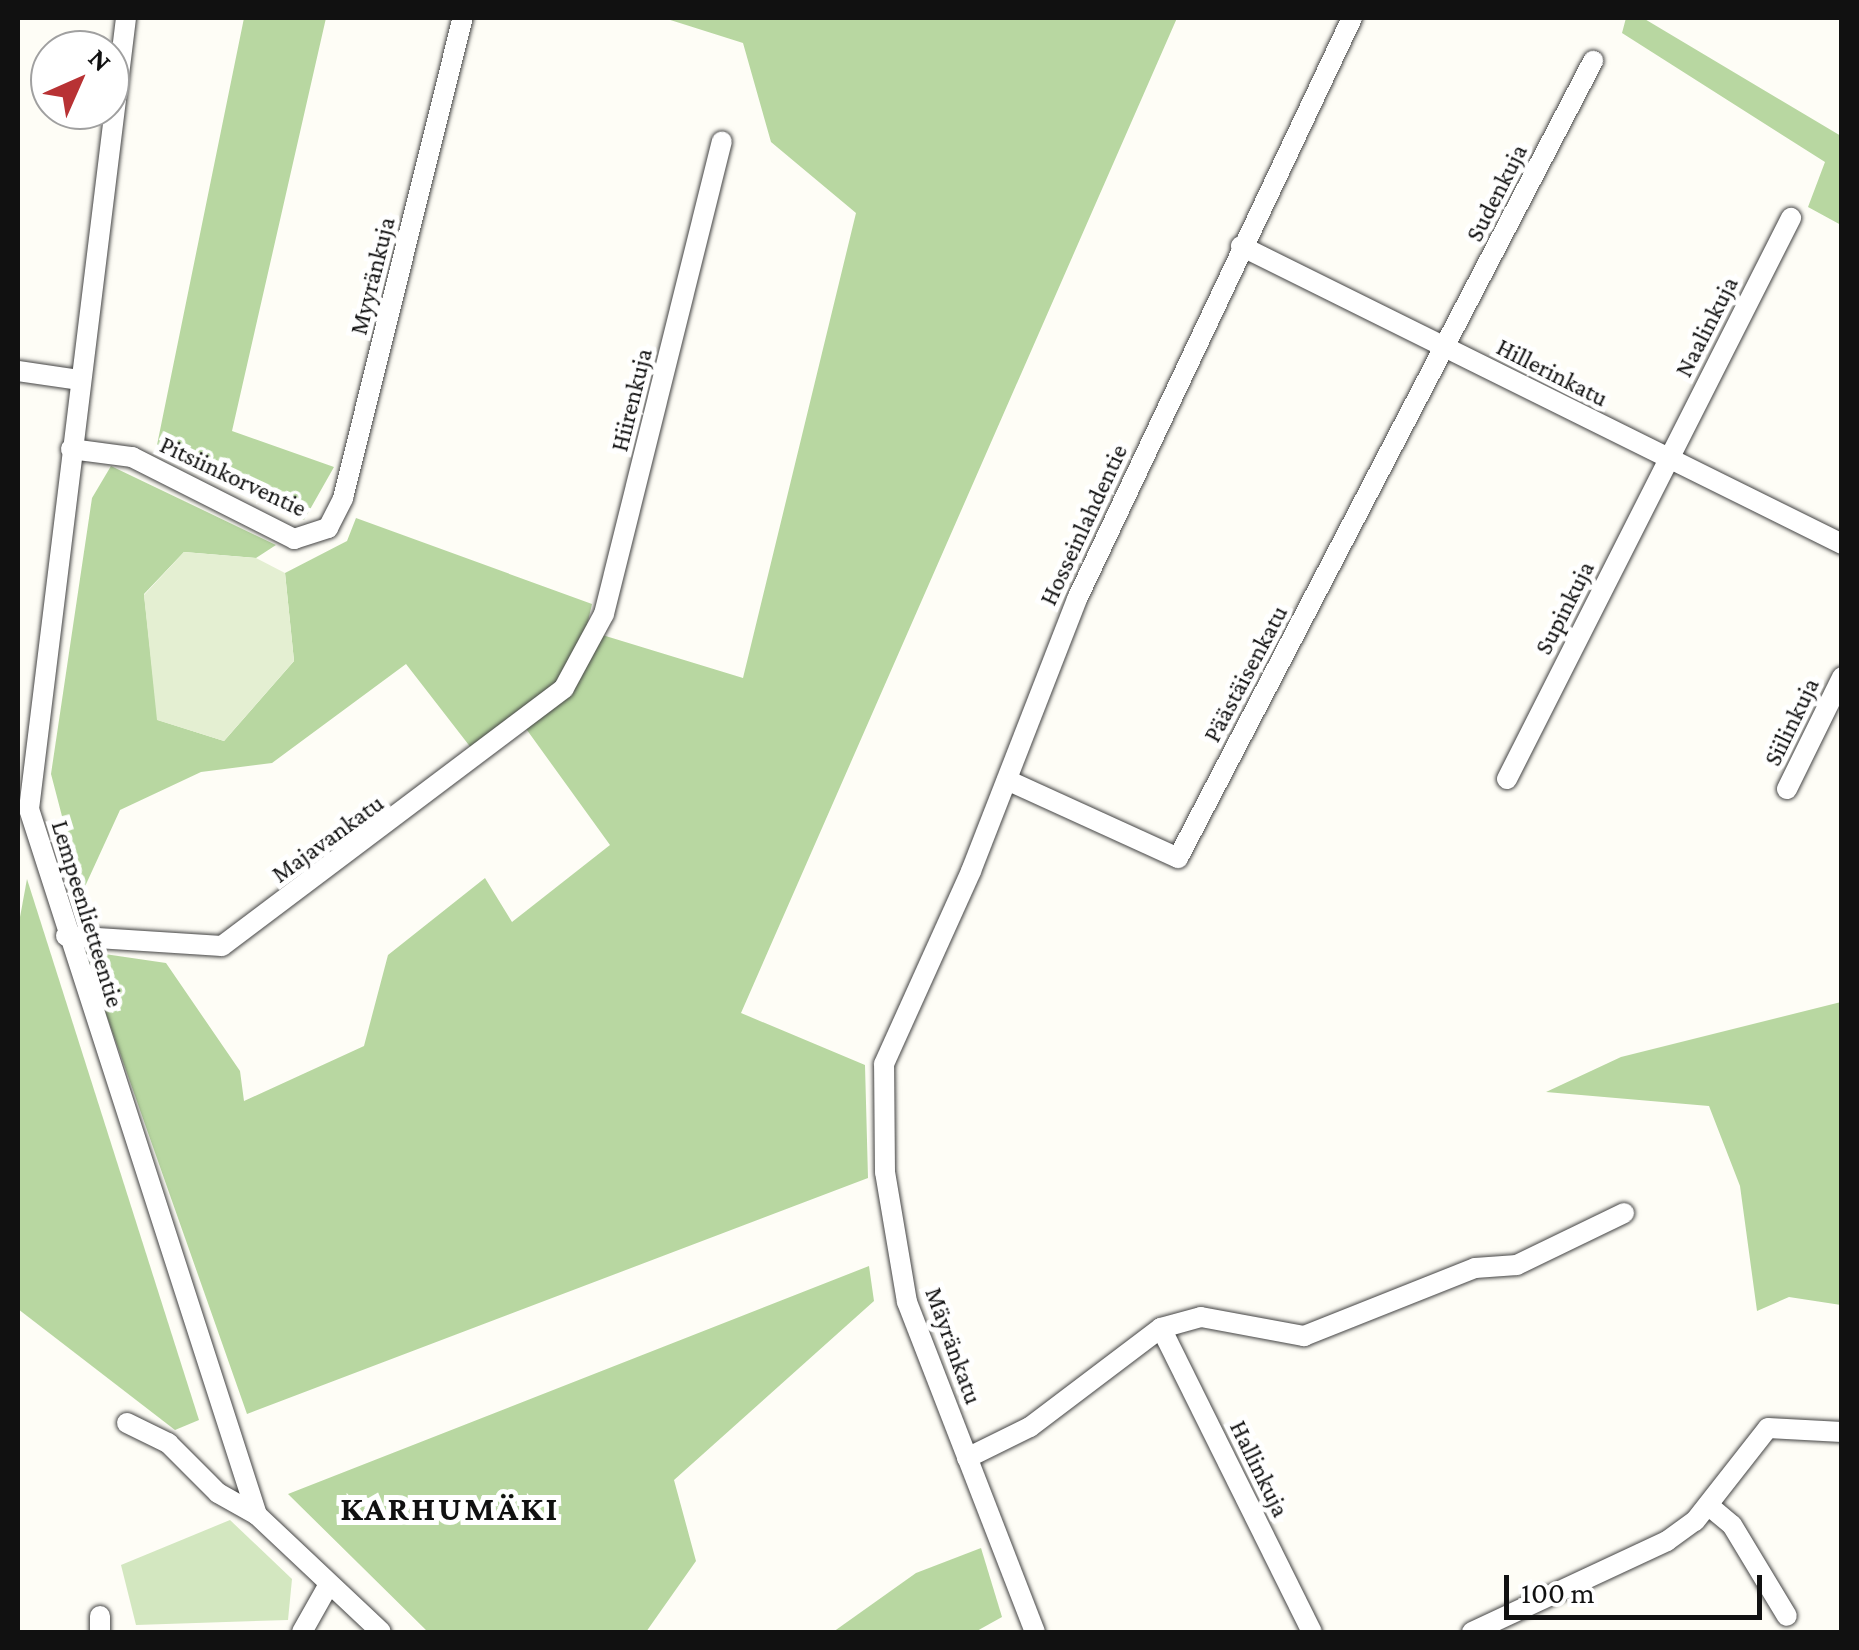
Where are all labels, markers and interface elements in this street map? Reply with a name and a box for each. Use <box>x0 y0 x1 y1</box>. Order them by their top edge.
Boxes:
north arrow <box>30 30 130 130</box>
text: N <box>82 42 118 78</box>
street label: Sudenkuja <box>1460 139 1534 247</box>
street label: Myyränkuja <box>344 214 402 338</box>
street label: Naalinkuja <box>1669 272 1745 382</box>
street label: Hillerinkatu <box>1491 332 1613 414</box>
street label: Hiirenkuja <box>605 345 659 455</box>
street label: Pitsiinkorventie <box>155 430 311 524</box>
street label: Hosseinlahdentie <box>1034 440 1134 610</box>
street label: Supinkuja <box>1529 556 1601 660</box>
street label: Päästäisenkatu <box>1197 600 1295 748</box>
street label: Siilinkuja <box>1758 673 1826 771</box>
street label: Majavankatu <box>266 788 390 890</box>
street label: Lempeenlietteentie <box>44 817 130 1011</box>
street label: Mäyränkatu <box>918 1284 988 1408</box>
street label: Hallinkuja <box>1223 1416 1295 1522</box>
district label: KARHUMÄKI <box>340 1488 560 1530</box>
scale bar <box>1509 1555 1766 1617</box>
text: 100 m <box>1521 1576 1595 1609</box>

